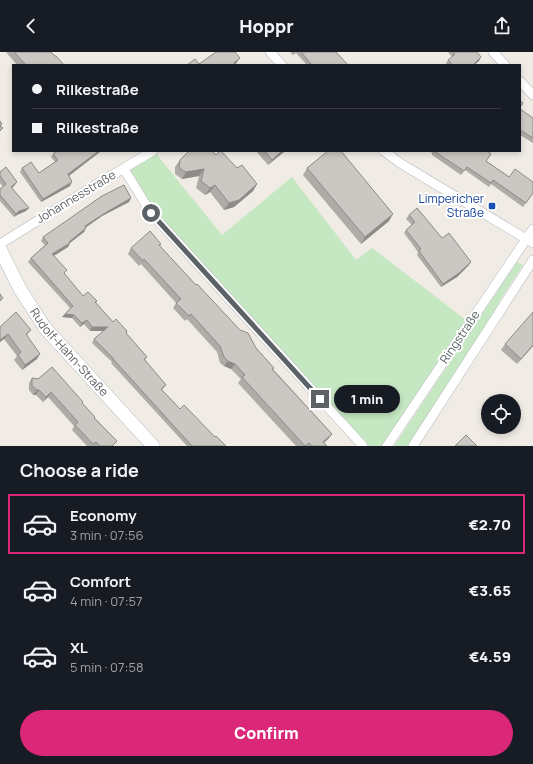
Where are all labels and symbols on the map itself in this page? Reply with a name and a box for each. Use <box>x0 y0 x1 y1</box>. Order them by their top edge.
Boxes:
street label: Johannesstraße <box>33 166 119 227</box>
place label: Limpericher Straße <box>419 190 485 221</box>
marker: Limpericher Straße <box>487 201 497 211</box>
route start <box>142 204 160 222</box>
street label: Rudolf-Hahn-Straße <box>26 304 113 400</box>
street label: Ringstraße <box>436 307 484 367</box>
callout: 1 min <box>334 385 400 413</box>
route end <box>311 390 329 408</box>

